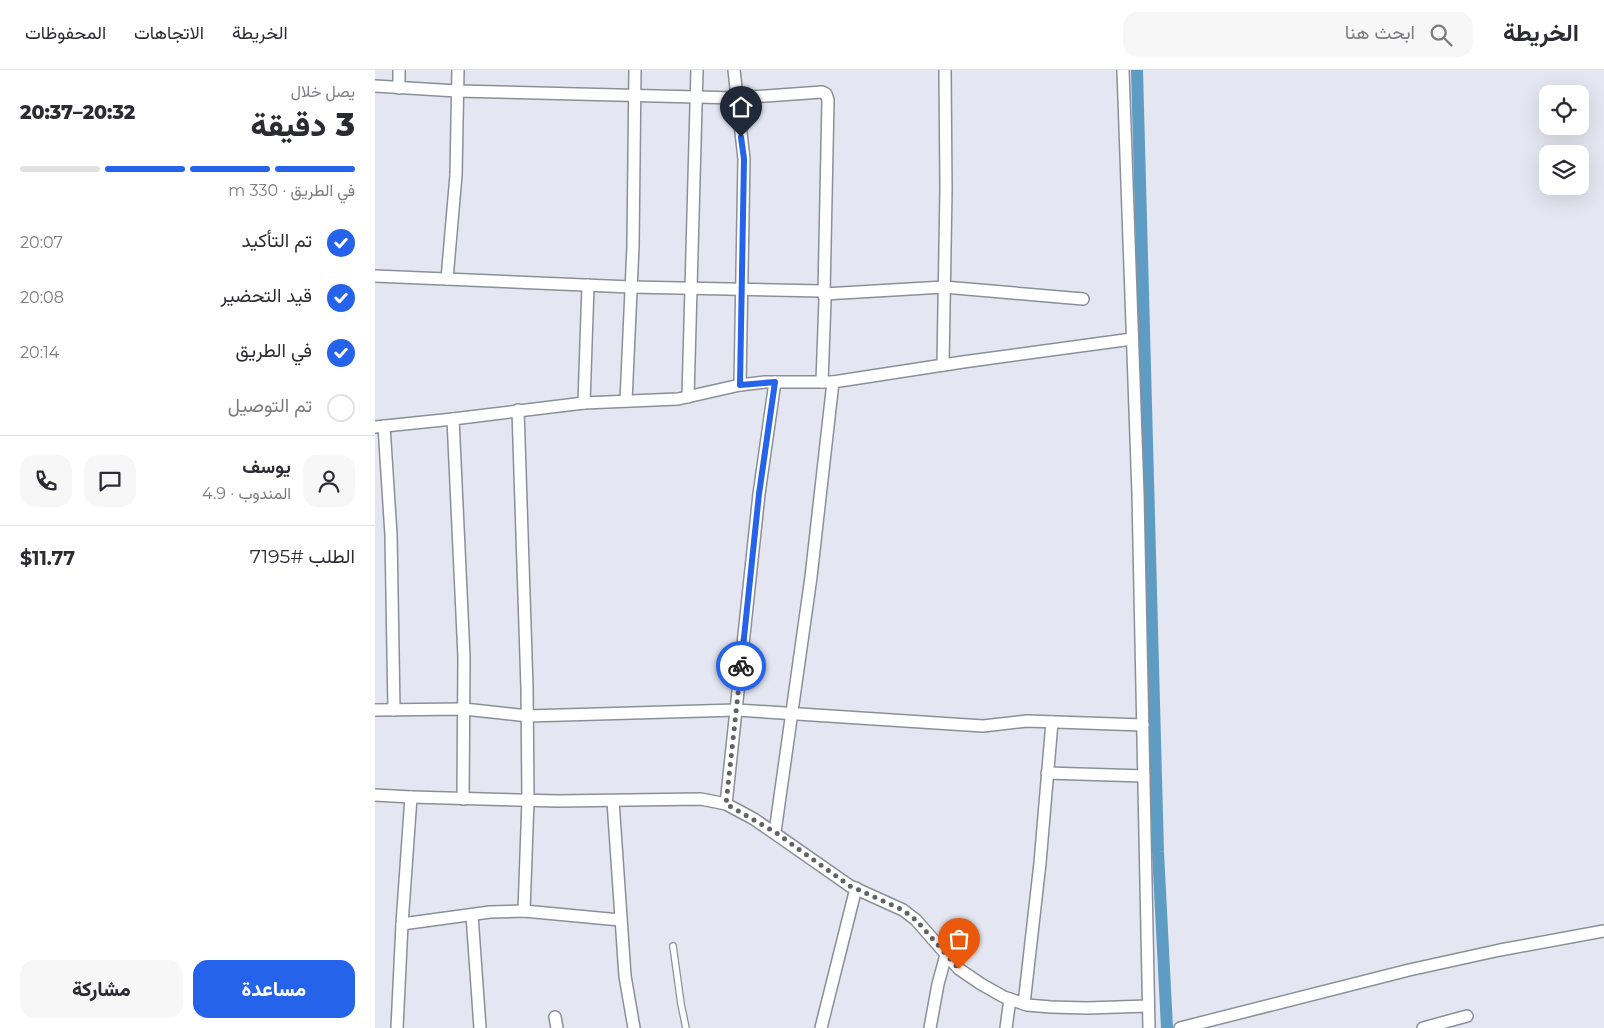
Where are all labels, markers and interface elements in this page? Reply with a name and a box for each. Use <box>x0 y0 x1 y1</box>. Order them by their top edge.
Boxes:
search box <box>1123 12 1473 57</box>
text: الخريطة <box>1503 18 1579 47</box>
text: ابحث هنا <box>1345 21 1415 44</box>
icon: search <box>1427 21 1455 49</box>
text: المحفوظات <box>25 22 106 44</box>
text: الاتجاهات <box>134 22 204 44</box>
text: الخريطة <box>232 22 288 44</box>
text: يصل خلال <box>291 82 355 101</box>
map controls <box>1539 85 1589 195</box>
button: locate <box>1539 85 1589 135</box>
pin <box>720 86 762 137</box>
icon: home <box>727 93 755 121</box>
text: 20:32–20:37 <box>20 101 135 124</box>
text: 3 دقيقة <box>251 105 355 144</box>
button: layers <box>1539 145 1589 195</box>
text: في الطريق · 330 m <box>228 181 355 200</box>
text: تم التأكيد <box>242 229 312 252</box>
icon: check <box>327 229 355 257</box>
text: 20:07 <box>20 233 63 252</box>
text: قيد التحضير <box>220 284 312 307</box>
icon: check <box>327 284 355 312</box>
text: 20:08 <box>20 288 64 307</box>
text: في الطريق <box>235 339 312 362</box>
icon: check <box>327 339 355 367</box>
text: 20:14 <box>20 343 59 362</box>
text: تم التوصيل <box>228 394 312 417</box>
button: phone <box>20 455 72 507</box>
button: chat <box>84 455 136 507</box>
text: يوسف <box>242 455 291 478</box>
button: person <box>303 455 355 507</box>
text: المندوب · 4.9 <box>202 484 291 503</box>
text: الطلب #7195 <box>250 545 355 568</box>
text: $11.77 <box>20 547 75 570</box>
courier <box>716 641 766 691</box>
icon: bike <box>727 652 755 680</box>
pin <box>938 918 980 969</box>
icon: bag <box>945 925 973 953</box>
button: مشاركة <box>20 960 183 1018</box>
button: مساعدة <box>193 960 355 1018</box>

